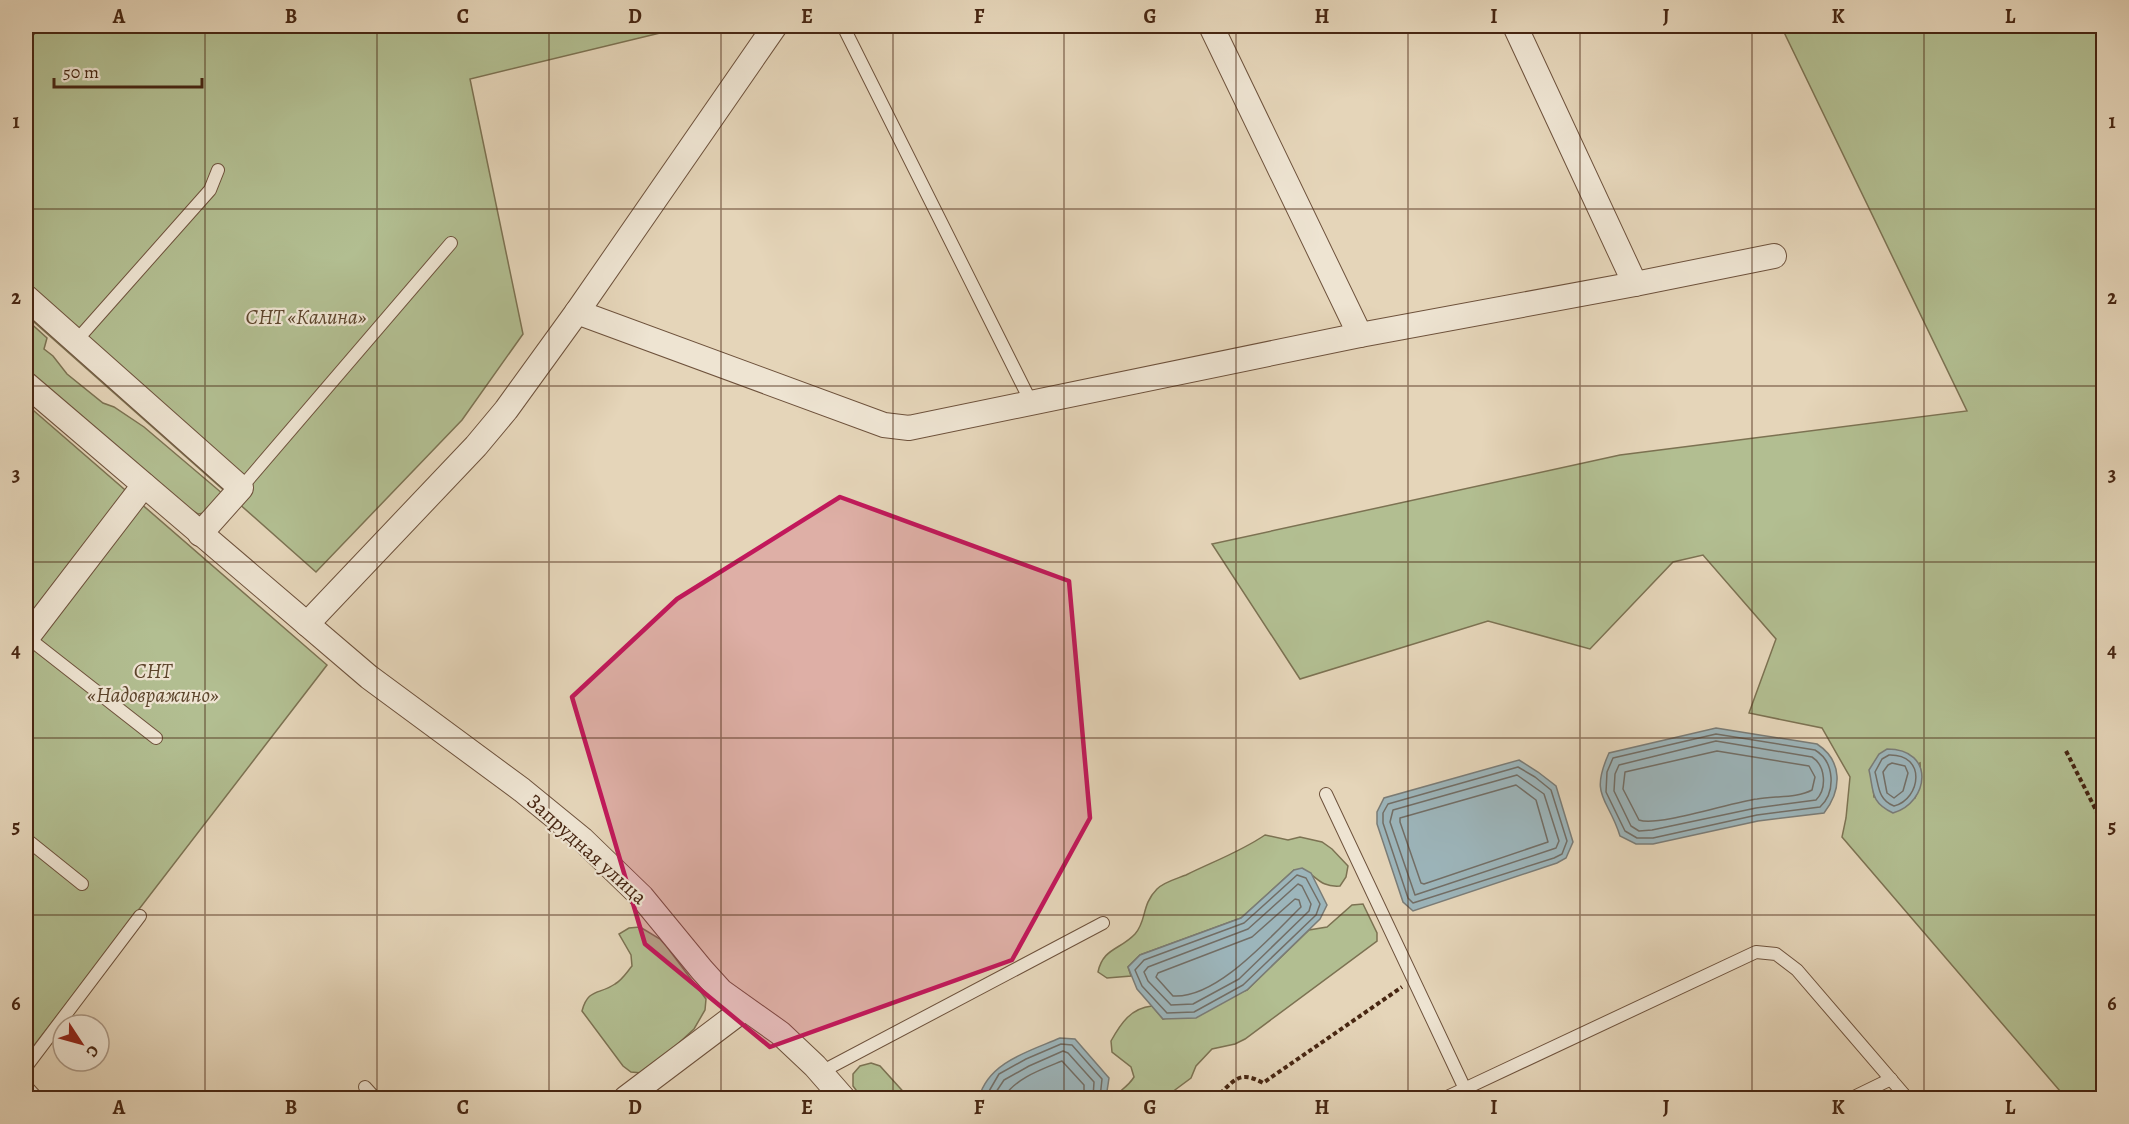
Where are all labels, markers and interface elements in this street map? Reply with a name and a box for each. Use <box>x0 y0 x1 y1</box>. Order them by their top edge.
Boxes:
text: A <box>112 3 126 30</box>
text: B <box>285 3 297 30</box>
text: C <box>457 3 469 30</box>
text: D <box>628 3 642 30</box>
text: E <box>801 3 813 30</box>
text: F <box>974 3 985 30</box>
text: G <box>1143 3 1157 30</box>
text: H <box>1315 3 1330 30</box>
text: I <box>1490 3 1498 30</box>
text: J <box>1663 3 1670 30</box>
text: K <box>1831 3 1845 30</box>
text: L <box>2005 3 2016 30</box>
scale bar <box>54 51 202 89</box>
text: 50 m <box>63 60 99 84</box>
text: 1 <box>12 108 20 135</box>
text: 1 <box>2108 108 2116 135</box>
text: 2 <box>11 284 21 311</box>
text: 2 <box>2107 284 2117 311</box>
park label: СНТ «Калина» <box>246 303 367 331</box>
text: 3 <box>12 461 20 488</box>
text: 3 <box>2108 461 2116 488</box>
text: 4 <box>11 637 21 664</box>
text: 4 <box>2107 637 2117 664</box>
park label: СНТ «Надовражино» <box>87 657 219 709</box>
street label: Запрудная улица <box>521 787 653 911</box>
text: 5 <box>12 813 20 840</box>
text: 5 <box>2108 813 2116 840</box>
text: 6 <box>11 990 21 1017</box>
text: 6 <box>2107 990 2117 1017</box>
north arrow <box>51 1013 111 1073</box>
text: С <box>80 1041 104 1062</box>
text: A <box>112 1094 126 1121</box>
text: B <box>285 1094 297 1121</box>
text: C <box>457 1094 469 1121</box>
text: D <box>628 1094 642 1121</box>
text: E <box>801 1094 813 1121</box>
text: F <box>974 1094 985 1121</box>
text: G <box>1143 1094 1157 1121</box>
text: H <box>1315 1094 1330 1121</box>
text: I <box>1490 1094 1498 1121</box>
text: J <box>1663 1094 1670 1121</box>
text: K <box>1831 1094 1845 1121</box>
text: L <box>2005 1094 2016 1121</box>

